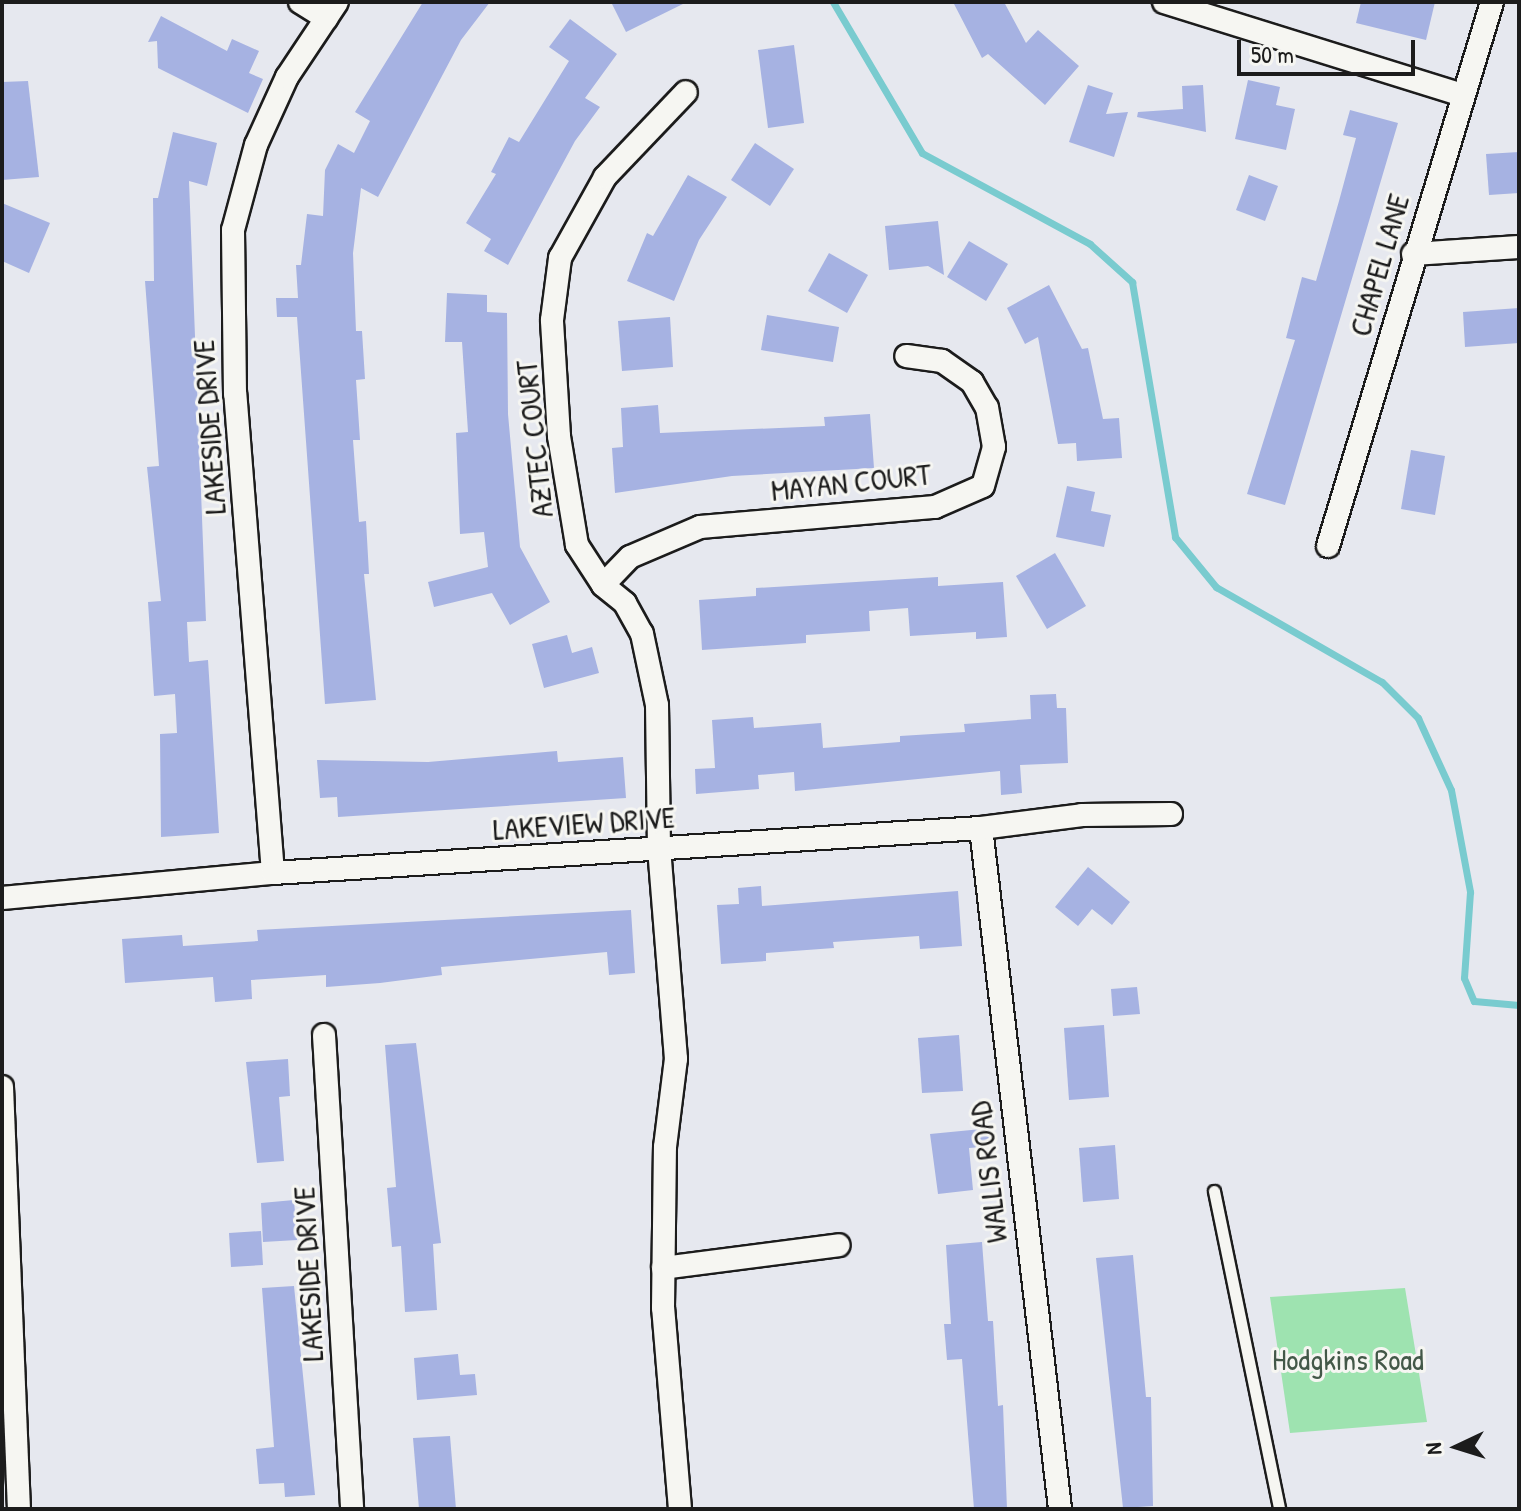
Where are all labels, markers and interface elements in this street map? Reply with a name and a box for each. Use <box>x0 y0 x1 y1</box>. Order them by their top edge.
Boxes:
scale bar <box>1241 24 1419 74</box>
text: 50 m <box>1251 38 1294 70</box>
street label: CHAPEL LANE <box>1342 190 1416 340</box>
street label: LAKESIDE DRIVE <box>185 338 233 516</box>
street label: AZTEC COURT <box>508 359 560 519</box>
street label: MAYAN COURT <box>769 456 933 508</box>
street label: LAKEVIEW DRIVE <box>492 799 676 847</box>
street label: WALLIS ROAD <box>961 1099 1015 1245</box>
street label: LAKESIDE DRIVE <box>285 1186 331 1362</box>
park label: Hodgkins Road <box>1272 1341 1424 1377</box>
north arrow <box>1417 1407 1497 1487</box>
text: N <box>1418 1442 1448 1456</box>

